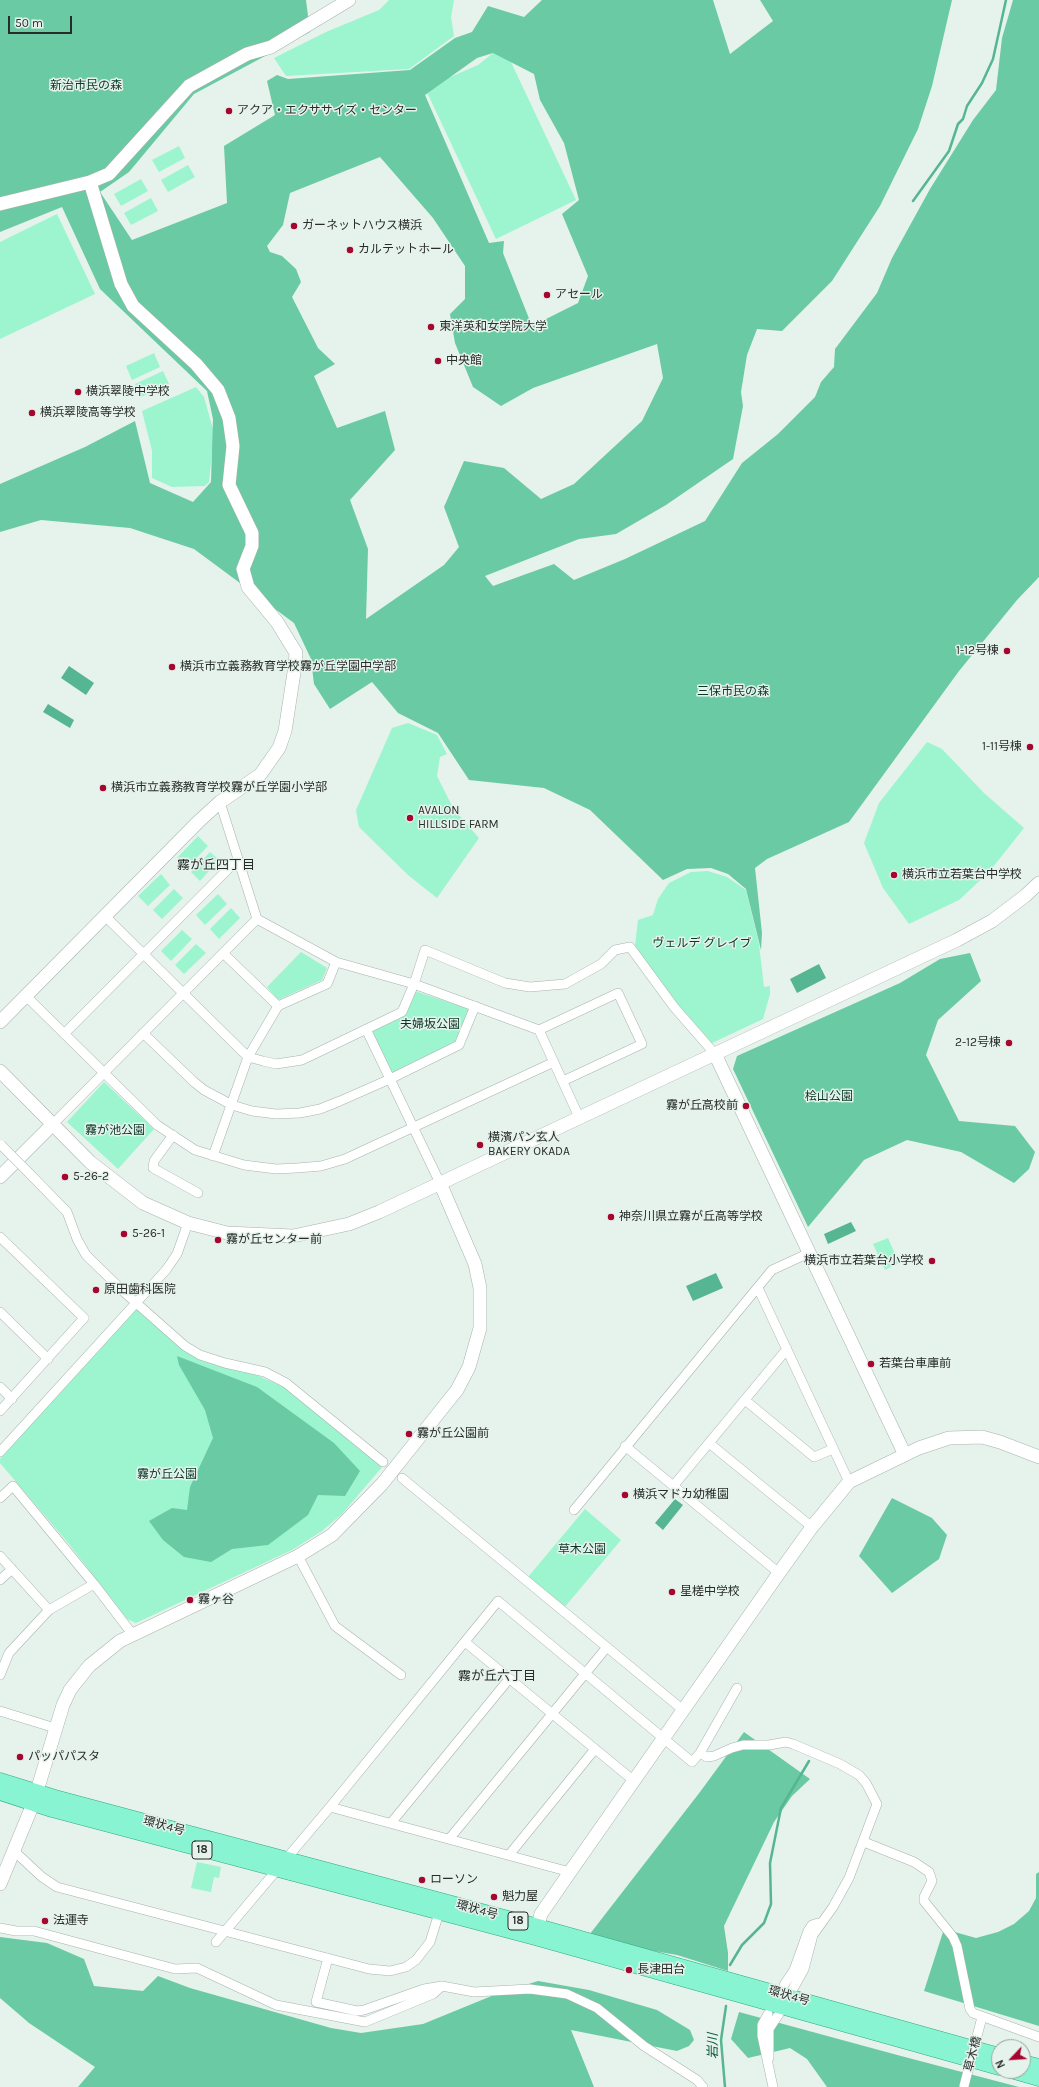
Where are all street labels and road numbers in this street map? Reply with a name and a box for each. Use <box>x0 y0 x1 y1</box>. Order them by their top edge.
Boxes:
street label: 環状4号 <box>142 1814 186 1838</box>
road number: 18 <box>192 1841 212 1859</box>
street label: 環状4号 <box>455 1898 499 1922</box>
road number: 18 <box>508 1912 528 1930</box>
street label: 環状4号 <box>766 1983 812 2009</box>
street label: 草木橋 <box>961 2035 985 2073</box>

